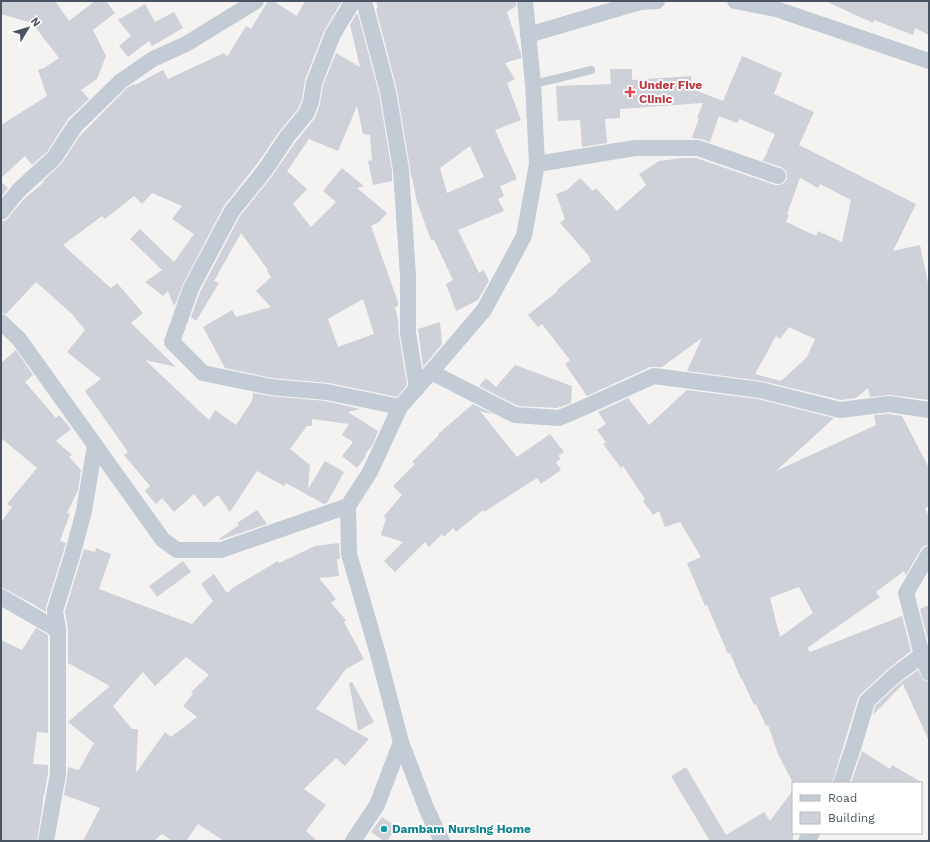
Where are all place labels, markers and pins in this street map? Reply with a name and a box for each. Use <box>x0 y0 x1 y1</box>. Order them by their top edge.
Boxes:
place label: Under Five Clinic <box>639 78 702 106</box>
marker: Under Five Clinic <box>624 86 636 98</box>
place label: Dambam Nursing Home <box>392 822 531 836</box>
marker: Dambam Nursing Home <box>379 824 389 834</box>

